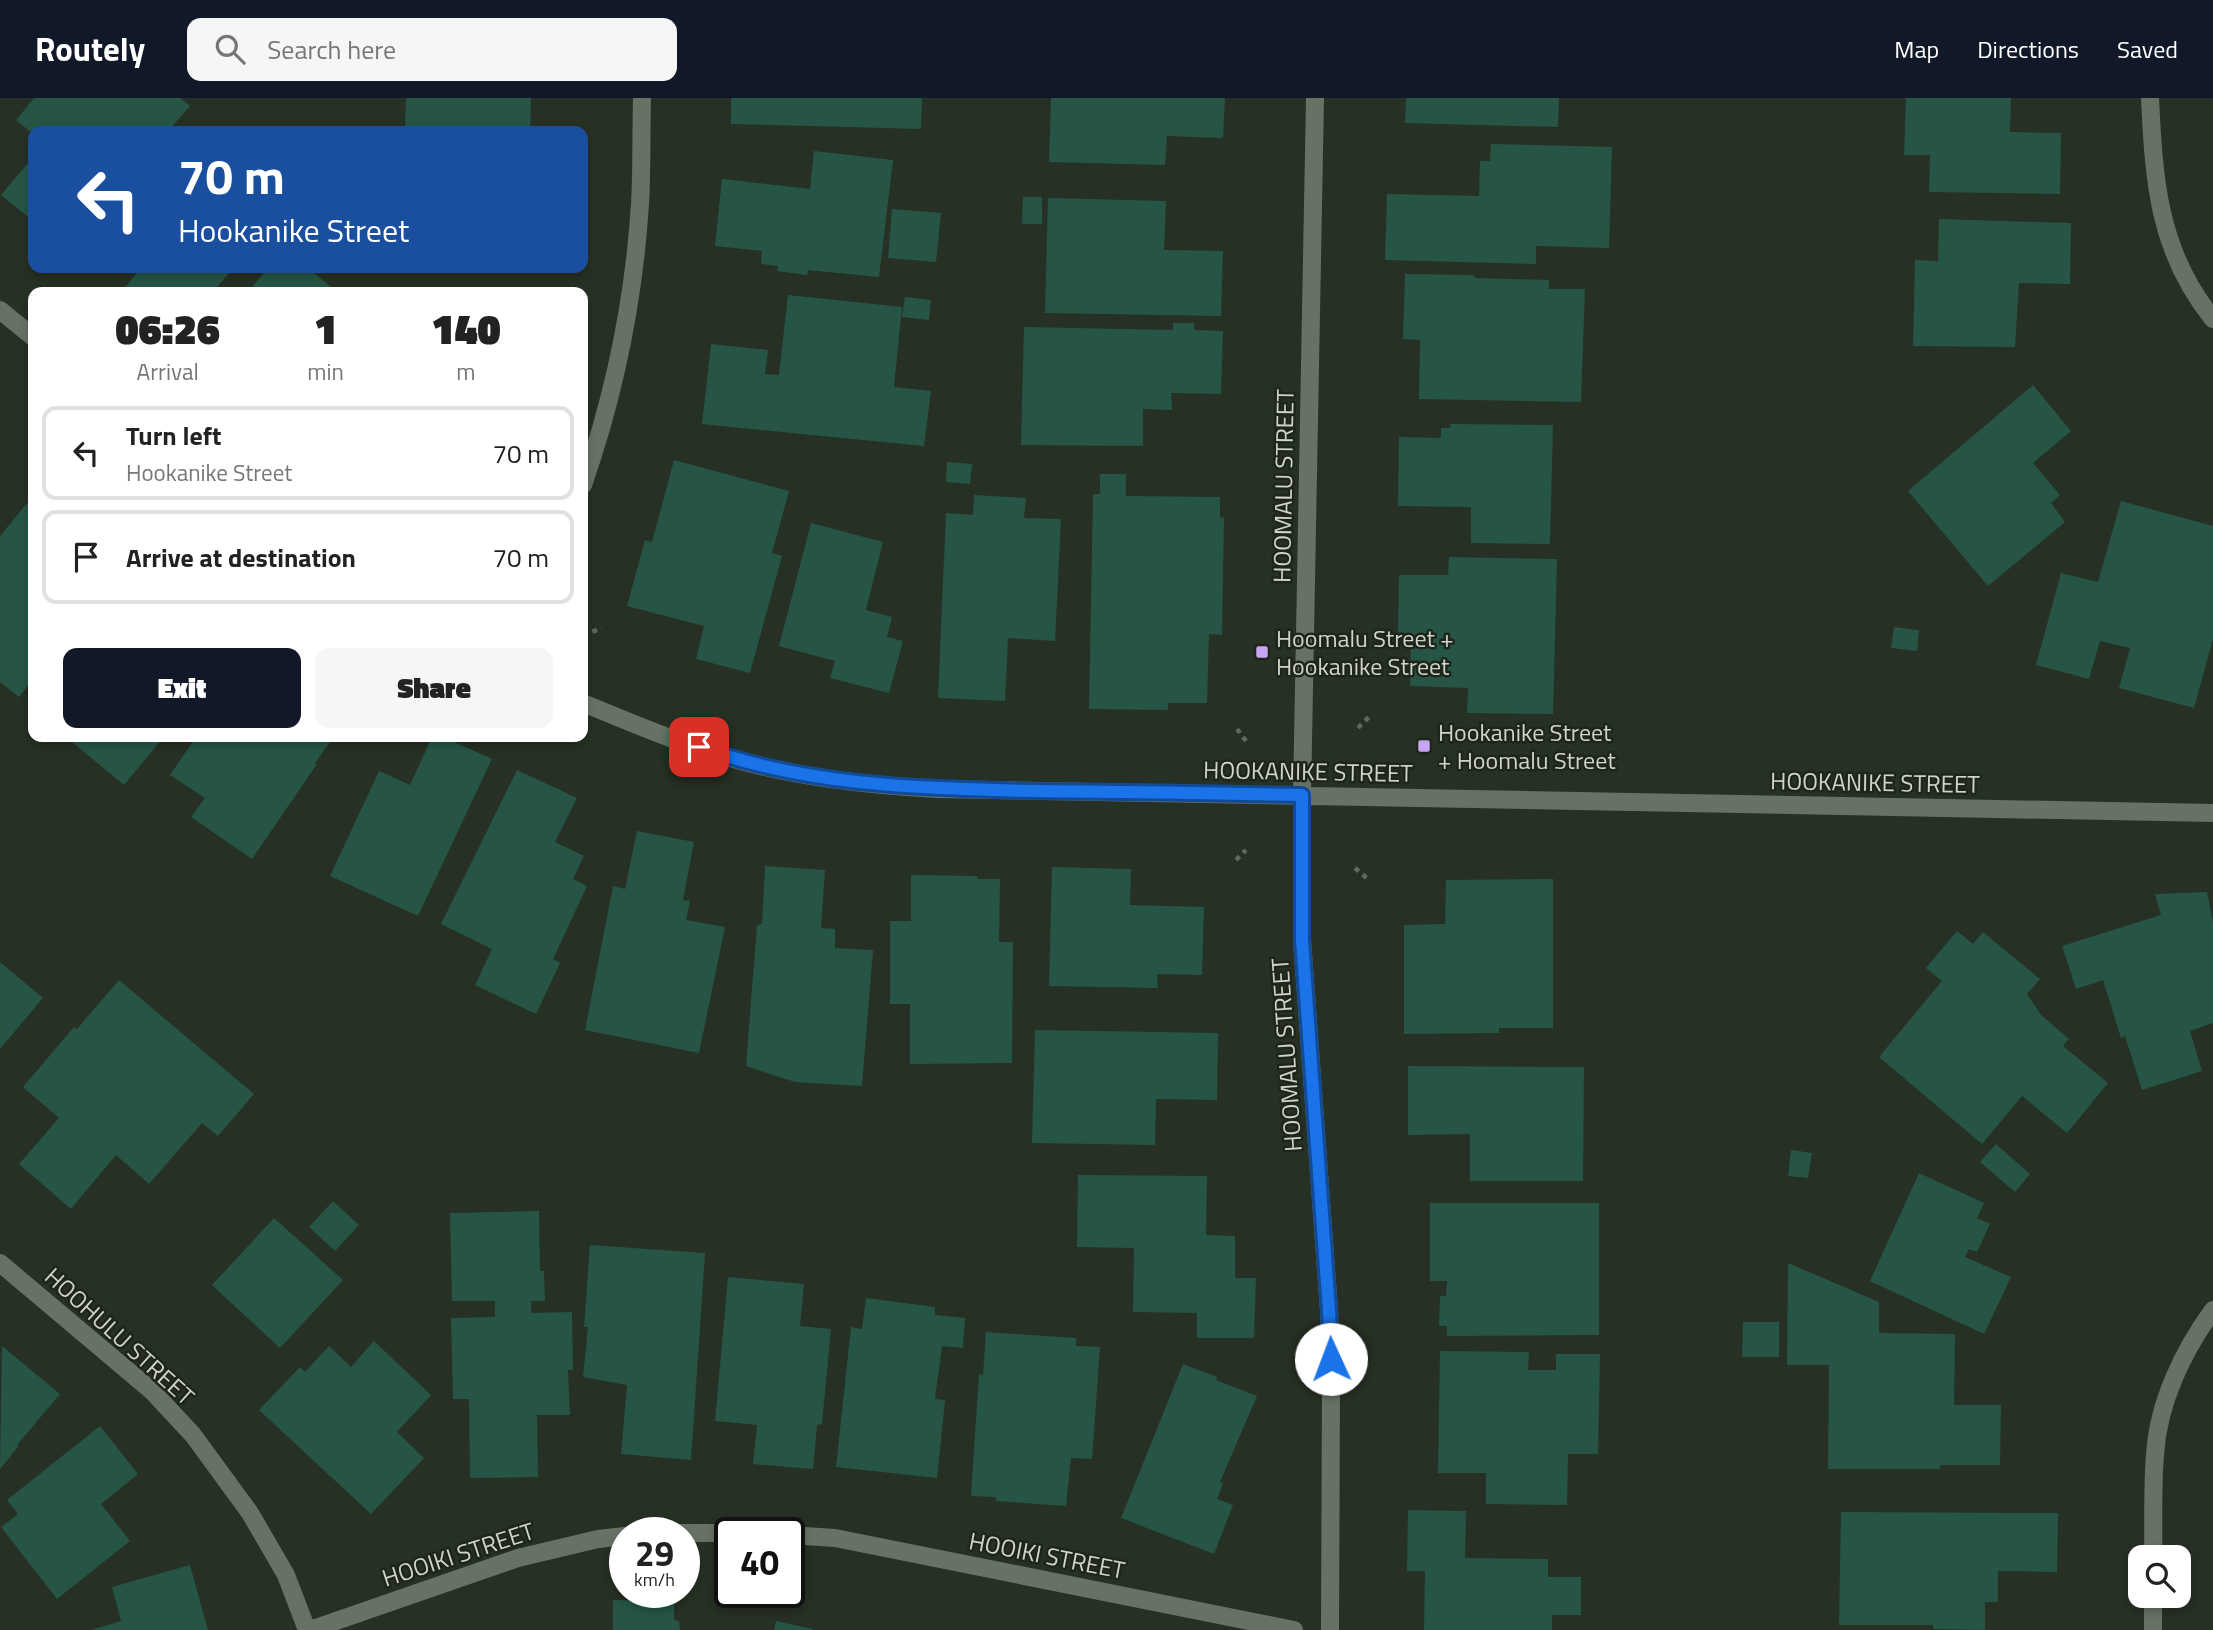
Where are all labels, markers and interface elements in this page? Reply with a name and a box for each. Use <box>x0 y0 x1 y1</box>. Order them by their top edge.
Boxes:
search box <box>187 18 677 81</box>
text: Routely <box>35 24 145 74</box>
icon: search <box>211 30 249 68</box>
text: Search here <box>267 30 396 69</box>
text: Map <box>1894 31 1939 67</box>
text: Directions <box>1977 31 2079 67</box>
text: Saved <box>2117 31 2178 67</box>
text: 70 m <box>178 138 285 213</box>
icon: left <box>63 154 154 245</box>
text: Hookanike Street <box>178 206 409 254</box>
text: 06:26 <box>115 296 220 360</box>
text: 1 <box>314 296 337 360</box>
text: 140 <box>431 296 501 360</box>
text: Arrival <box>136 354 199 389</box>
text: min <box>307 354 344 389</box>
text: m <box>456 354 476 389</box>
street label: HOOMALU STREET <box>1263 388 1303 583</box>
text: Turn left <box>126 416 221 455</box>
icon: left <box>67 434 105 472</box>
text: 70 m <box>492 434 549 473</box>
text: Hookanike Street <box>126 455 292 490</box>
icon: arrive <box>67 538 105 576</box>
text: Arrive at destination <box>126 538 356 577</box>
text: 70 m <box>492 538 549 577</box>
place label: Hoomalu Street + Hookanike Street <box>1276 620 1454 684</box>
marker: Hoomalu Street + Hookanike Street <box>1254 644 1270 660</box>
button: Exit <box>63 648 301 728</box>
button: Share <box>315 648 553 728</box>
place label: Hookanike Street + Hoomalu Street <box>1438 714 1616 778</box>
pin <box>669 717 729 777</box>
icon: arrive <box>680 728 718 766</box>
marker: Hookanike Street + Hoomalu Street <box>1416 738 1432 754</box>
street label: HOOKANIKE STREET <box>1203 751 1414 791</box>
street label: HOOKANIKE STREET <box>1770 762 1981 802</box>
street label: HOOMALU STREET <box>1261 957 1311 1153</box>
street label: HOOHULU STREET <box>37 1259 203 1414</box>
position arrow <box>1294 1322 1368 1396</box>
street label: HOOIKI STREET <box>377 1512 539 1596</box>
speed limit sign: 40 <box>714 1517 805 1608</box>
street label: HOOIKI STREET <box>966 1522 1128 1588</box>
text: 29 <box>635 1526 674 1580</box>
map controls <box>2128 1545 2191 1608</box>
button: search <box>2128 1545 2191 1608</box>
text: km/h <box>634 1566 675 1593</box>

